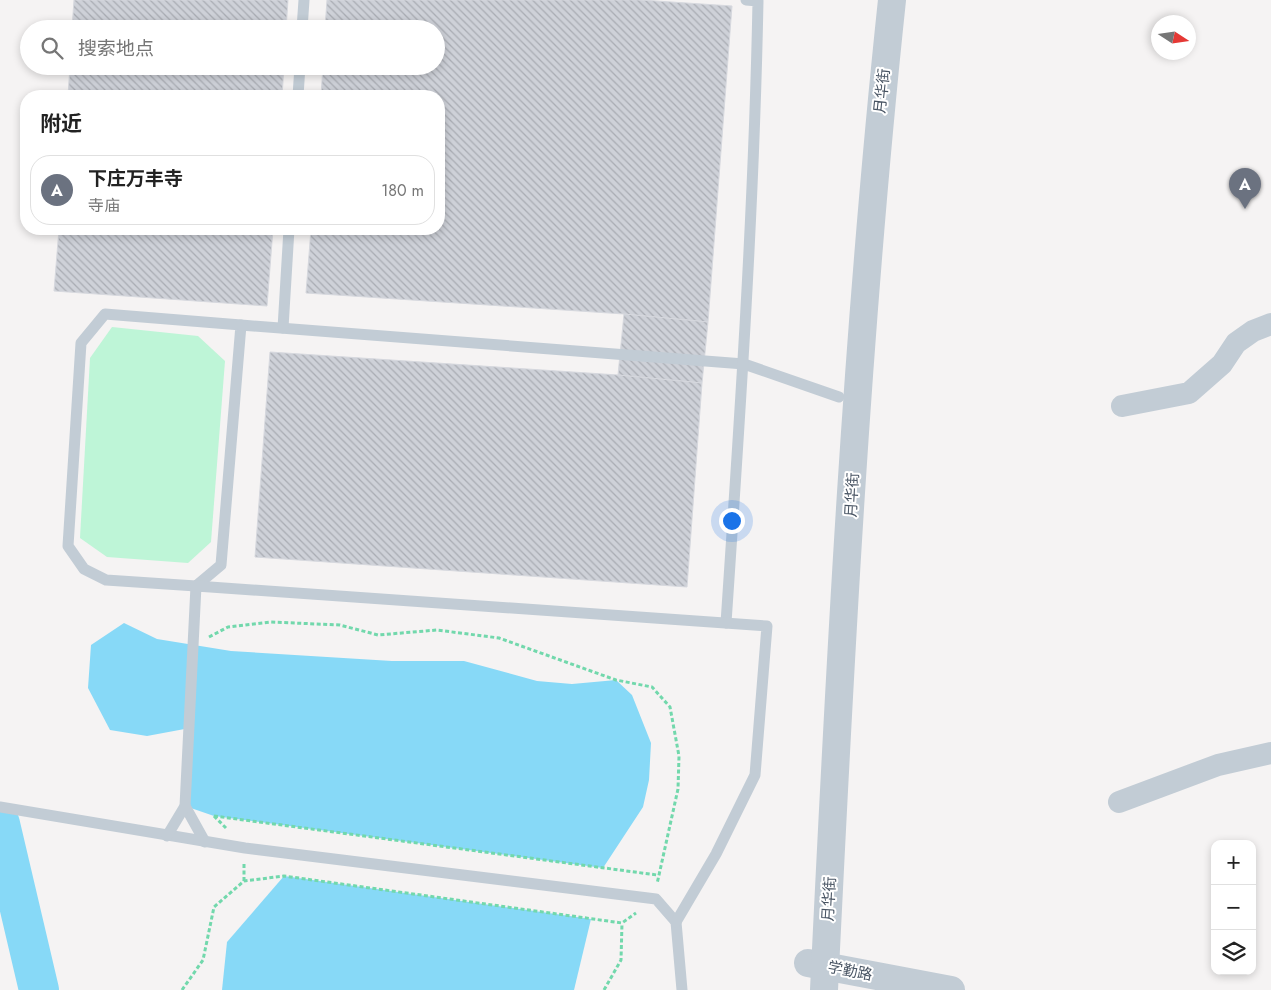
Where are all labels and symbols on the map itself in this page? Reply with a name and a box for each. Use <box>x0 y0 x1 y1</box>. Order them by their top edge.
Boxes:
north arrow <box>1151 15 1196 60</box>
street label: 月华街 <box>869 67 895 115</box>
pin: A <box>1229 168 1261 209</box>
street label: 月华街 <box>840 472 864 518</box>
your location <box>719 508 745 534</box>
street label: 月华街 <box>817 876 841 922</box>
street label: 学勤路 <box>826 956 874 986</box>

